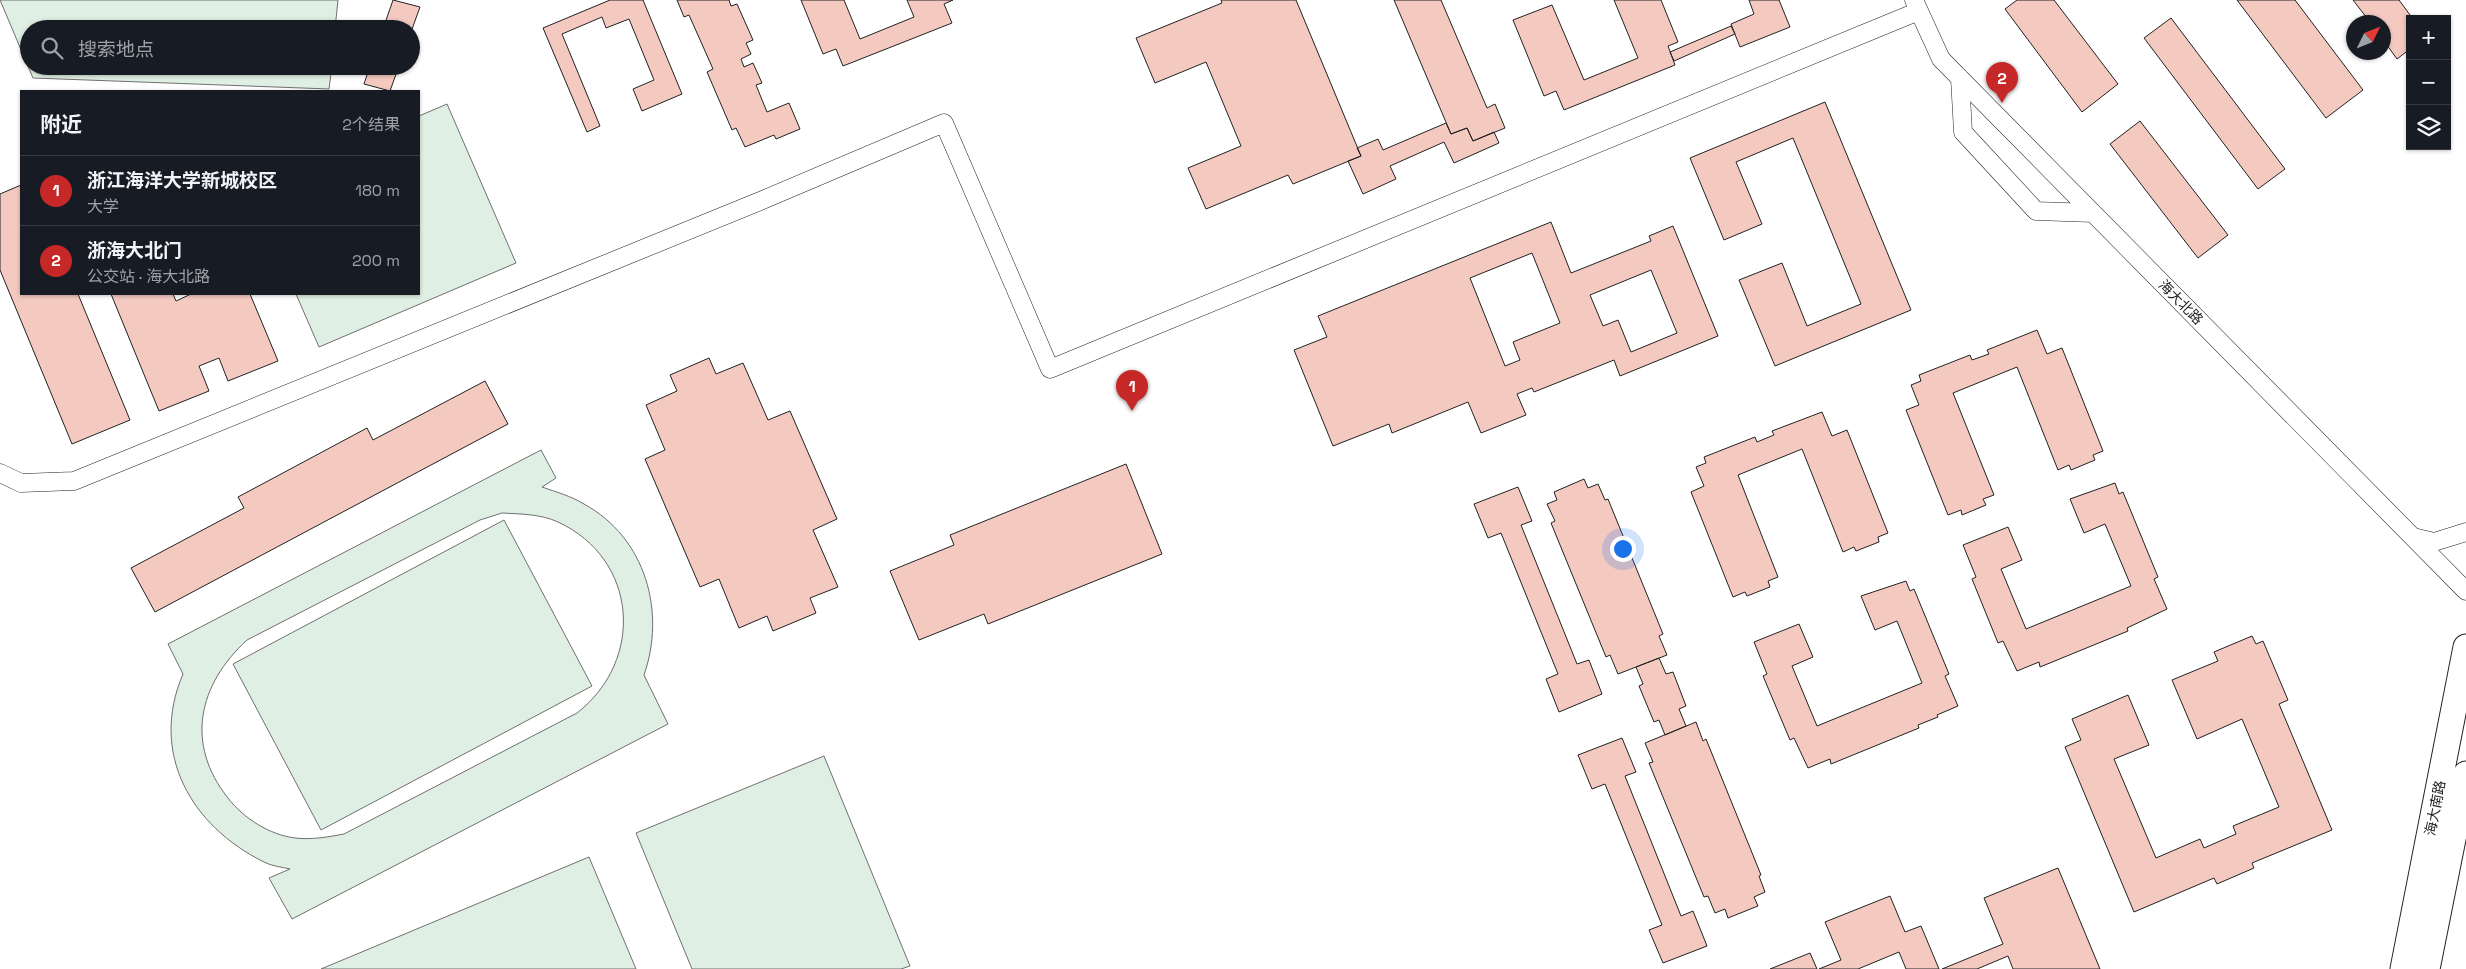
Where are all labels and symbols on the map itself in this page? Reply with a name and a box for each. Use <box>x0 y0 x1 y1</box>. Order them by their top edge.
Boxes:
north arrow <box>2346 15 2391 60</box>
pin: 2 <box>1986 62 2018 103</box>
street label: 海大北路 <box>2155 276 2207 328</box>
pin: 1 <box>1116 370 1148 411</box>
your location <box>1610 536 1636 562</box>
street label: 海大南路 <box>2421 779 2449 837</box>

